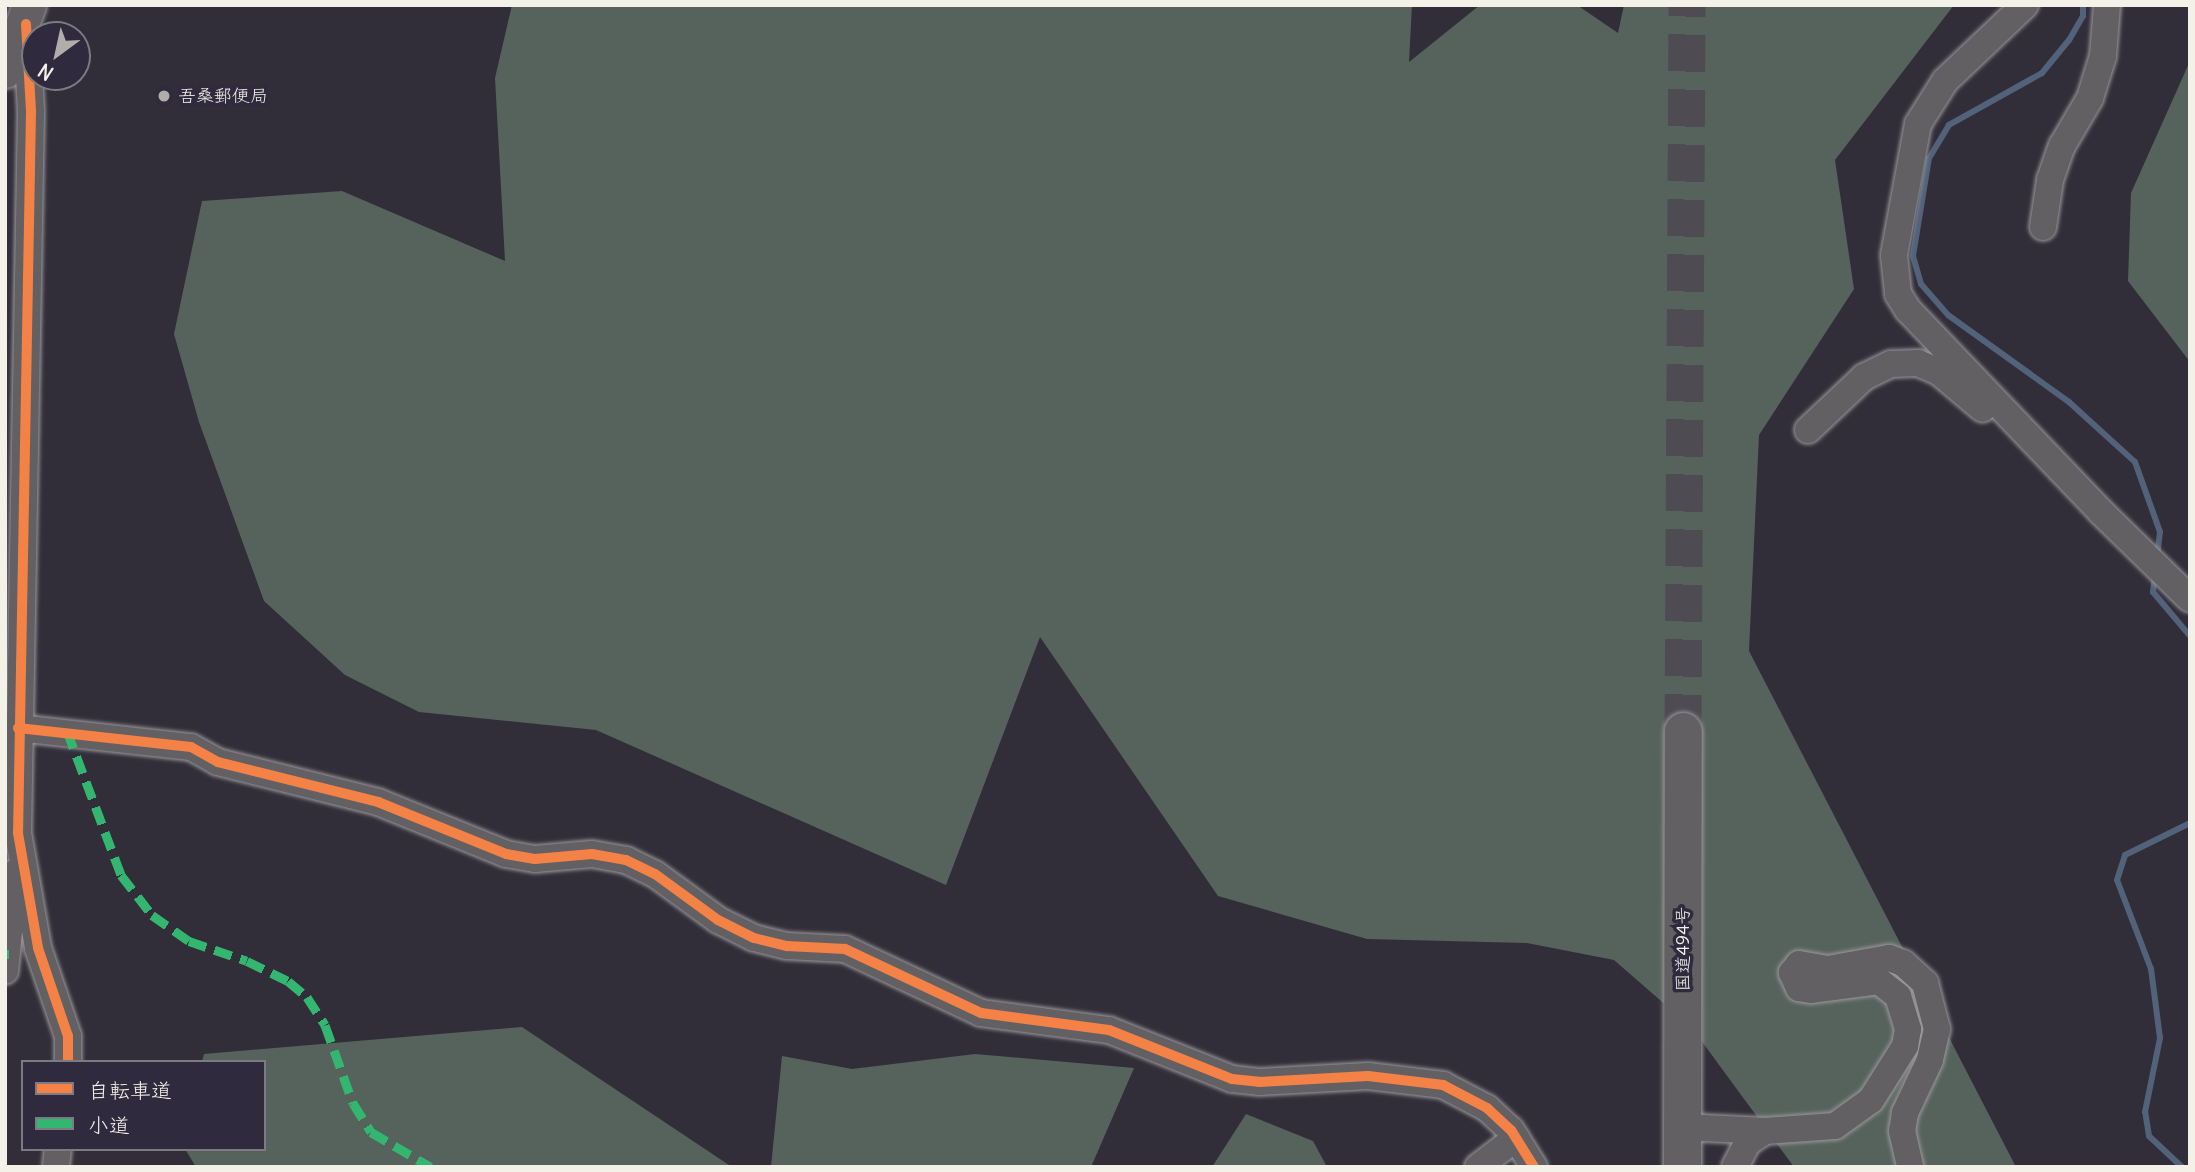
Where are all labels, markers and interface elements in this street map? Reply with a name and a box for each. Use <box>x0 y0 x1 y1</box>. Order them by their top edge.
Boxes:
north arrow <box>21 21 91 91</box>
text: N <box>34 58 58 86</box>
place label: 吾桑郵便局 <box>178 85 268 107</box>
marker: 吾桑郵便局 <box>156 88 172 104</box>
street label: 国道494号 <box>1672 906 1694 992</box>
legend <box>21 1060 266 1151</box>
text: 自転車道 <box>88 1077 172 1104</box>
text: 小道 <box>88 1112 130 1139</box>

